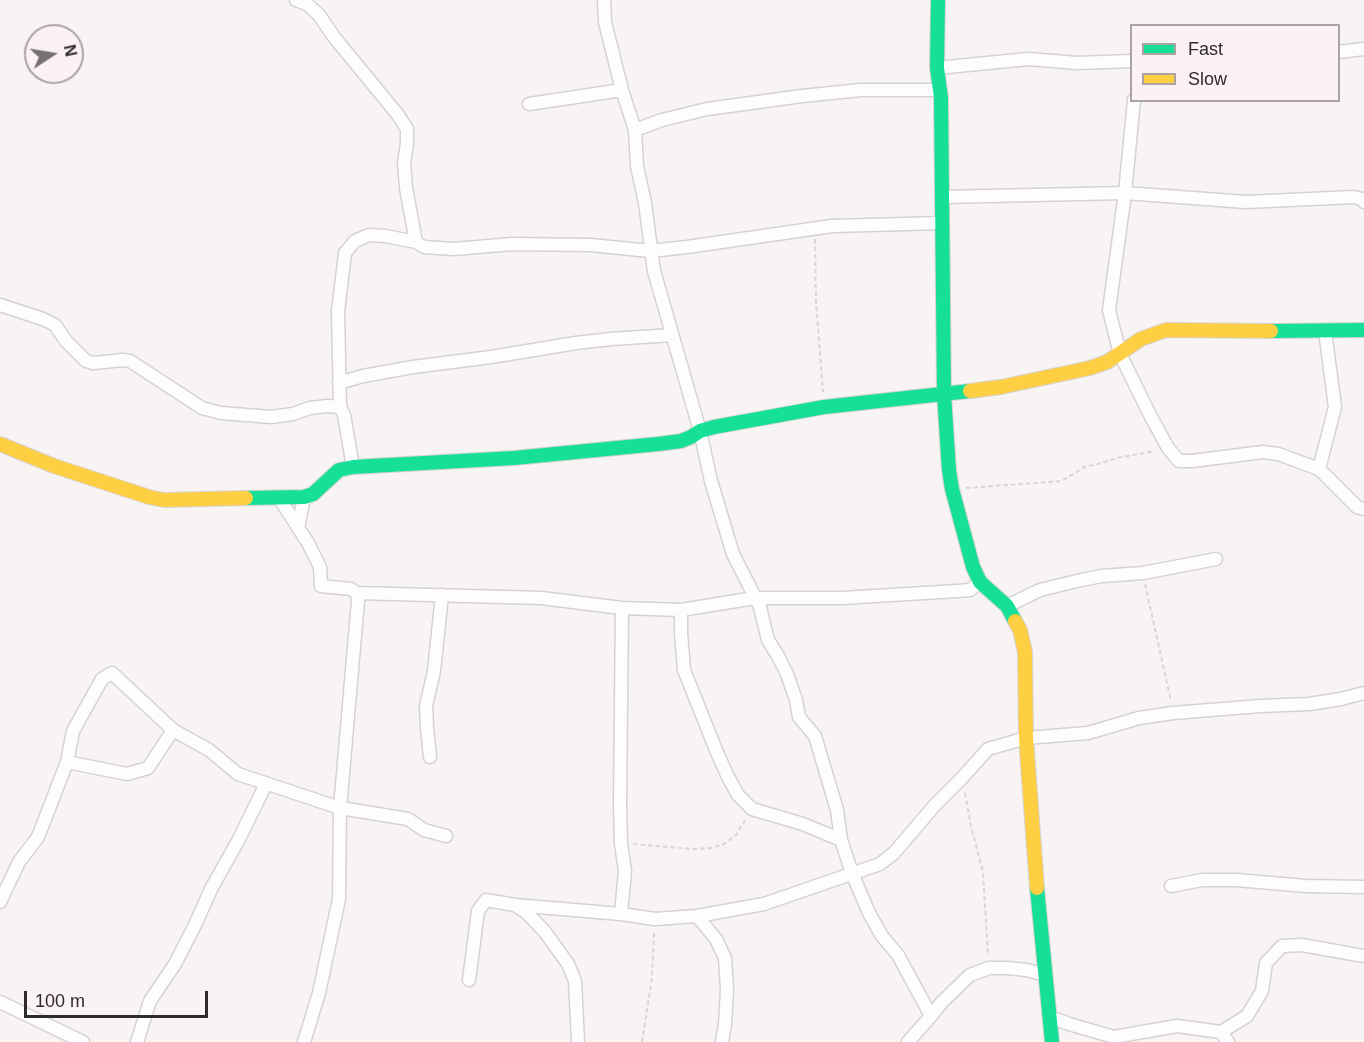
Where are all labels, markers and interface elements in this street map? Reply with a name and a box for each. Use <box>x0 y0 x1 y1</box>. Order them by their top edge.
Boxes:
north arrow <box>24 24 84 84</box>
legend <box>1130 24 1340 102</box>
text: Fast <box>1188 39 1223 59</box>
text: N <box>61 43 80 58</box>
text: Slow <box>1188 69 1227 89</box>
scale bar <box>27 979 212 1017</box>
text: 100 m <box>35 991 85 1011</box>

